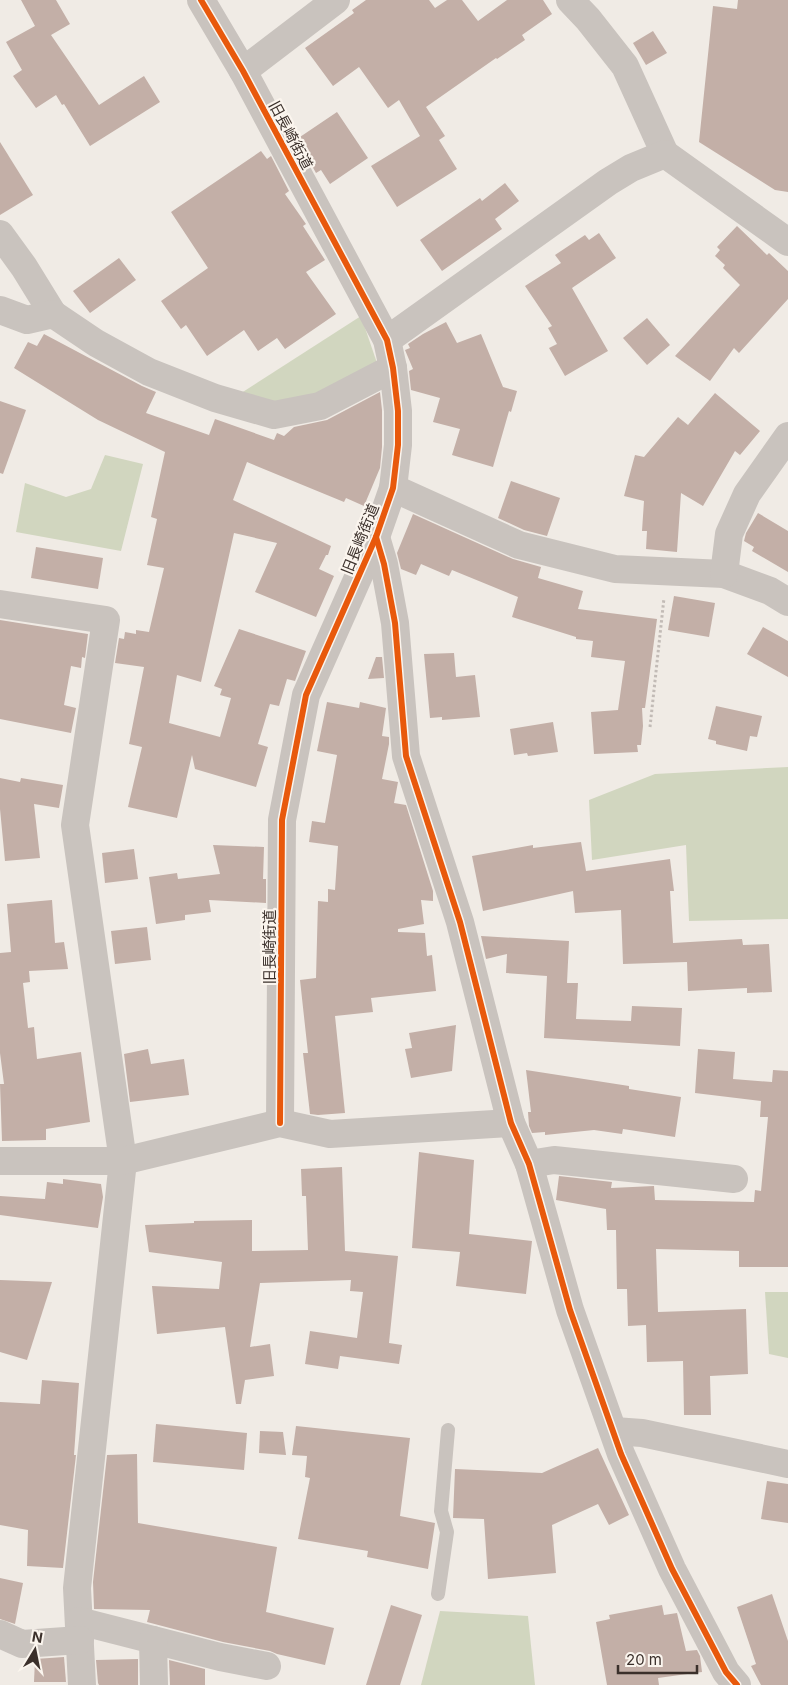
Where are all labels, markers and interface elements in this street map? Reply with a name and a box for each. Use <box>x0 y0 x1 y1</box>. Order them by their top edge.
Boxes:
street label: 旧長崎街道 <box>265 97 317 173</box>
street label: 旧長崎街道 <box>337 501 383 577</box>
street label: 旧長崎街道 <box>260 909 279 985</box>
north arrow <box>10 1625 60 1675</box>
text: N <box>31 1627 44 1646</box>
scale bar <box>618 1642 697 1674</box>
text: 20 m <box>626 1650 662 1669</box>

